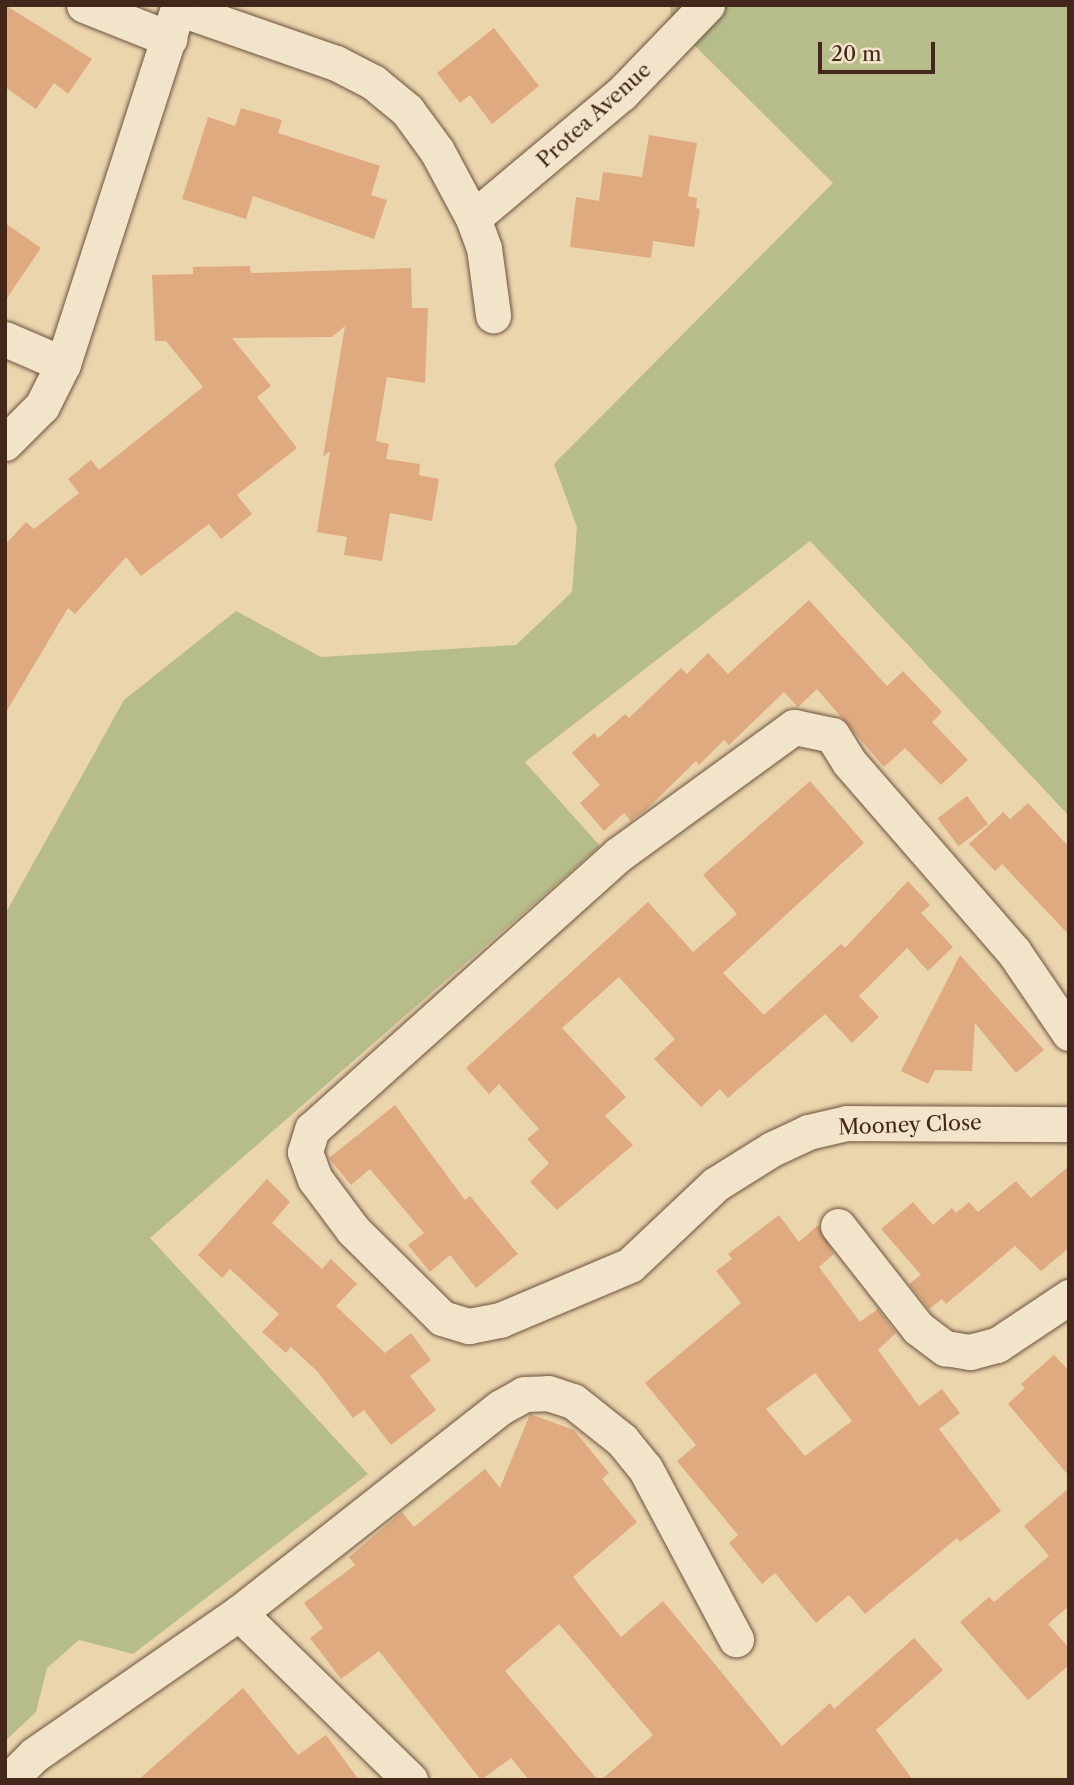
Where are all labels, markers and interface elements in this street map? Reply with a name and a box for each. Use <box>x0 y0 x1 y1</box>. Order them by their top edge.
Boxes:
scale bar <box>822 28 939 72</box>
text: 20 m <box>831 41 882 66</box>
street label: Protea Avenue <box>531 57 657 173</box>
street label: Mooney Close <box>837 1110 983 1140</box>

